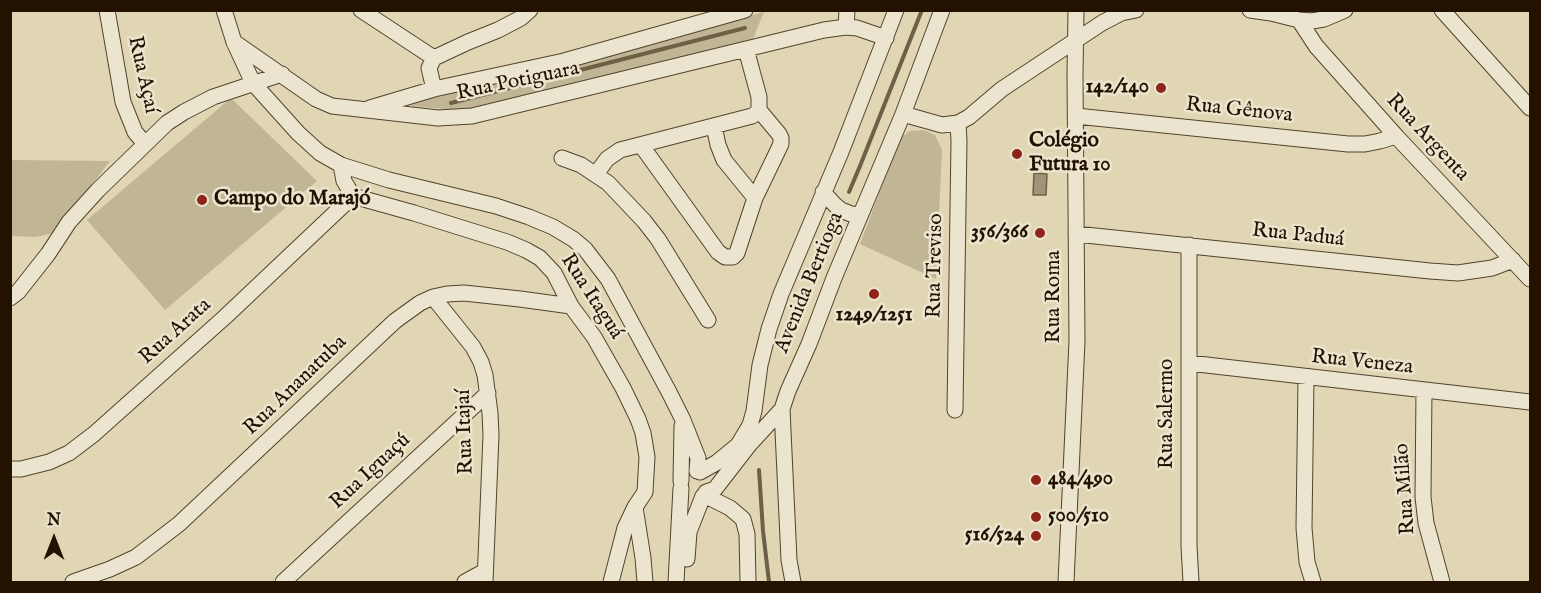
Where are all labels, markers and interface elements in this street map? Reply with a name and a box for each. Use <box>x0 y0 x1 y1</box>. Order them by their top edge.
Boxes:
street label: Rua Açaí <box>121 34 163 116</box>
street label: Rua Potiguara <box>455 57 581 107</box>
place label: 142/140 <box>1085 75 1149 101</box>
marker: 142/140 <box>1154 81 1168 95</box>
street label: Rua Argenta <box>1380 89 1474 187</box>
street label: Rua Gênova <box>1184 93 1294 129</box>
place label: Colégio Futura 10 <box>1029 129 1111 179</box>
marker: Colégio Futura 10 <box>1010 147 1024 161</box>
place label: Campo do Marajó <box>214 187 371 213</box>
marker: Campo do Marajó <box>195 193 209 207</box>
street label: Avenida Bertioga <box>770 209 850 357</box>
street label: Rua Treviso <box>922 213 950 319</box>
street label: Rua Paduá <box>1251 219 1345 253</box>
place label: 356/366 <box>971 220 1028 246</box>
marker: 356/366 <box>1033 226 1047 240</box>
street label: Rua Itaguá <box>554 249 628 345</box>
street label: Rua Roma <box>1042 251 1068 343</box>
marker: 1249/1251 <box>867 287 881 301</box>
street label: Rua Arata <box>135 293 217 371</box>
place label: 1249/1251 <box>835 303 913 329</box>
street label: Rua Ananatuba <box>239 331 353 441</box>
street label: Rua Veneza <box>1310 345 1414 381</box>
street label: Rua Salermo <box>1155 359 1181 469</box>
street label: Rua Itajaí <box>452 389 480 475</box>
street label: Rua Iguaçú <box>326 428 416 516</box>
street label: Rua Milão <box>1390 442 1422 536</box>
place label: 484/490 <box>1048 467 1113 493</box>
marker: 484/490 <box>1029 473 1043 487</box>
place label: 500/510 <box>1048 504 1109 530</box>
north arrow <box>24 509 84 569</box>
marker: 500/510 <box>1029 510 1043 524</box>
text: N <box>47 511 61 531</box>
place label: 516/524 <box>965 523 1024 549</box>
marker: 516/524 <box>1029 529 1043 543</box>

